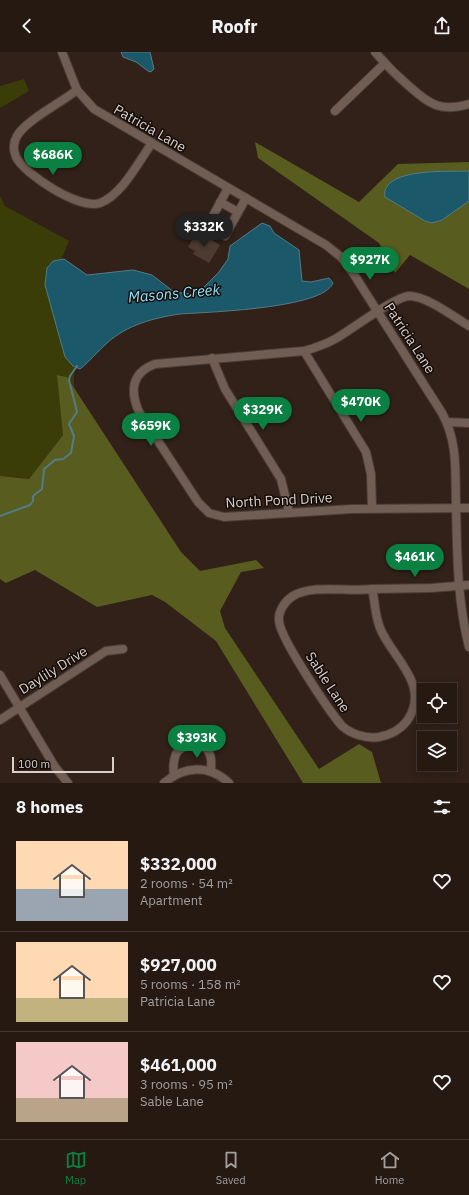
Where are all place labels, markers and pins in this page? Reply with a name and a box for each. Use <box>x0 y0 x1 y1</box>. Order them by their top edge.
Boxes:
pin: $686K <box>25 142 81 176</box>
pin: $332K <box>176 214 232 248</box>
pin: $927K <box>342 247 398 281</box>
pin: $470K <box>333 389 389 423</box>
pin: $329K <box>235 397 291 431</box>
pin: $659K <box>123 413 179 447</box>
pin: $461K <box>387 544 443 578</box>
pin: $393K <box>169 725 225 759</box>

